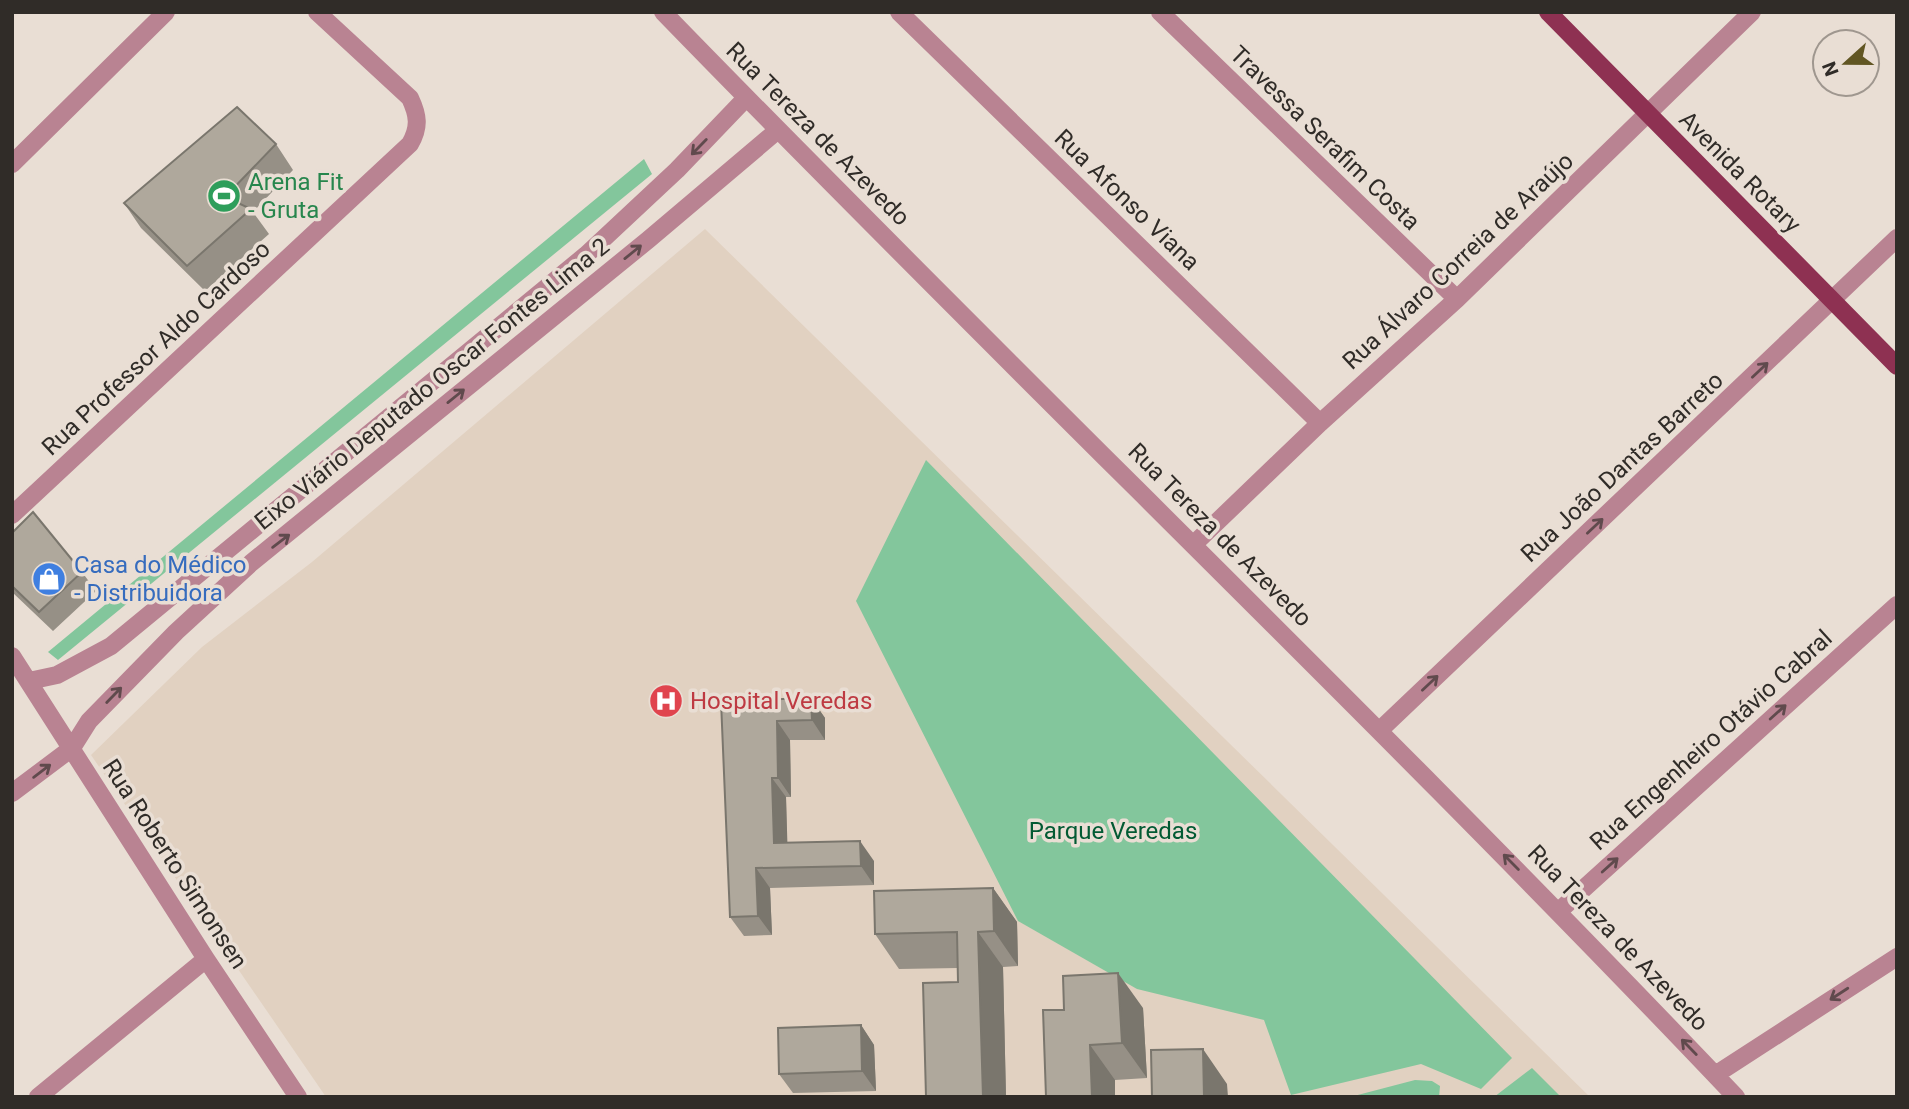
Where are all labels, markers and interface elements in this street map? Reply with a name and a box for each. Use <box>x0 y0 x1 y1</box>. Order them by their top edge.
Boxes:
north arrow <box>1811 28 1881 98</box>
street label: Rua Tereza de Azevedo <box>721 37 915 231</box>
street label: Travessa Serafim Costa <box>1224 40 1426 236</box>
text: N <box>1817 59 1844 79</box>
street label: Avenida Rotary <box>1674 106 1807 239</box>
street label: Rua Afonso Viana <box>1049 124 1205 276</box>
one-way arrow <box>691 138 708 155</box>
street label: Rua Álvaro Correia de Araújo <box>1337 147 1579 375</box>
place label: Arena Fit - Gruta <box>248 168 344 224</box>
sports icon: Arena Fit - Gruta <box>205 177 243 215</box>
street label: Eixo Viário Deputado Oscar Fontes Lima 2 <box>249 232 615 536</box>
street label: Rua Professor Aldo Cardoso <box>36 235 276 461</box>
one-way arrow <box>623 245 641 260</box>
one-way arrow <box>1751 361 1768 378</box>
street label: Rua João Dantas Barreto <box>1515 366 1729 568</box>
one-way arrow <box>447 388 465 404</box>
street label: Rua Tereza de Azevedo <box>1123 438 1317 632</box>
one-way arrow <box>1586 518 1603 535</box>
one-way arrow <box>271 533 289 548</box>
place label: Casa do Médico - Distribuidora <box>74 551 247 607</box>
shop icon: Casa do Médico - Distribuidora <box>30 560 68 598</box>
street label: Rua Engenheiro Otávio Cabral <box>1584 624 1838 856</box>
one-way arrow <box>1421 674 1438 691</box>
hospital icon: Hospital Veredas <box>647 682 685 720</box>
one-way arrow <box>106 687 123 704</box>
place label: Hospital Veredas <box>690 687 872 715</box>
one-way arrow <box>1769 704 1786 721</box>
street label: Rua Roberto Simonsen <box>97 754 253 974</box>
one-way arrow <box>32 763 51 778</box>
park label: Parque Veredas <box>1029 817 1197 845</box>
street label: Rua Tereza de Azevedo <box>1522 839 1714 1037</box>
one-way arrow <box>1503 854 1520 871</box>
one-way arrow <box>1601 857 1619 873</box>
one-way arrow <box>1830 988 1850 1002</box>
one-way arrow <box>1681 1039 1698 1056</box>

